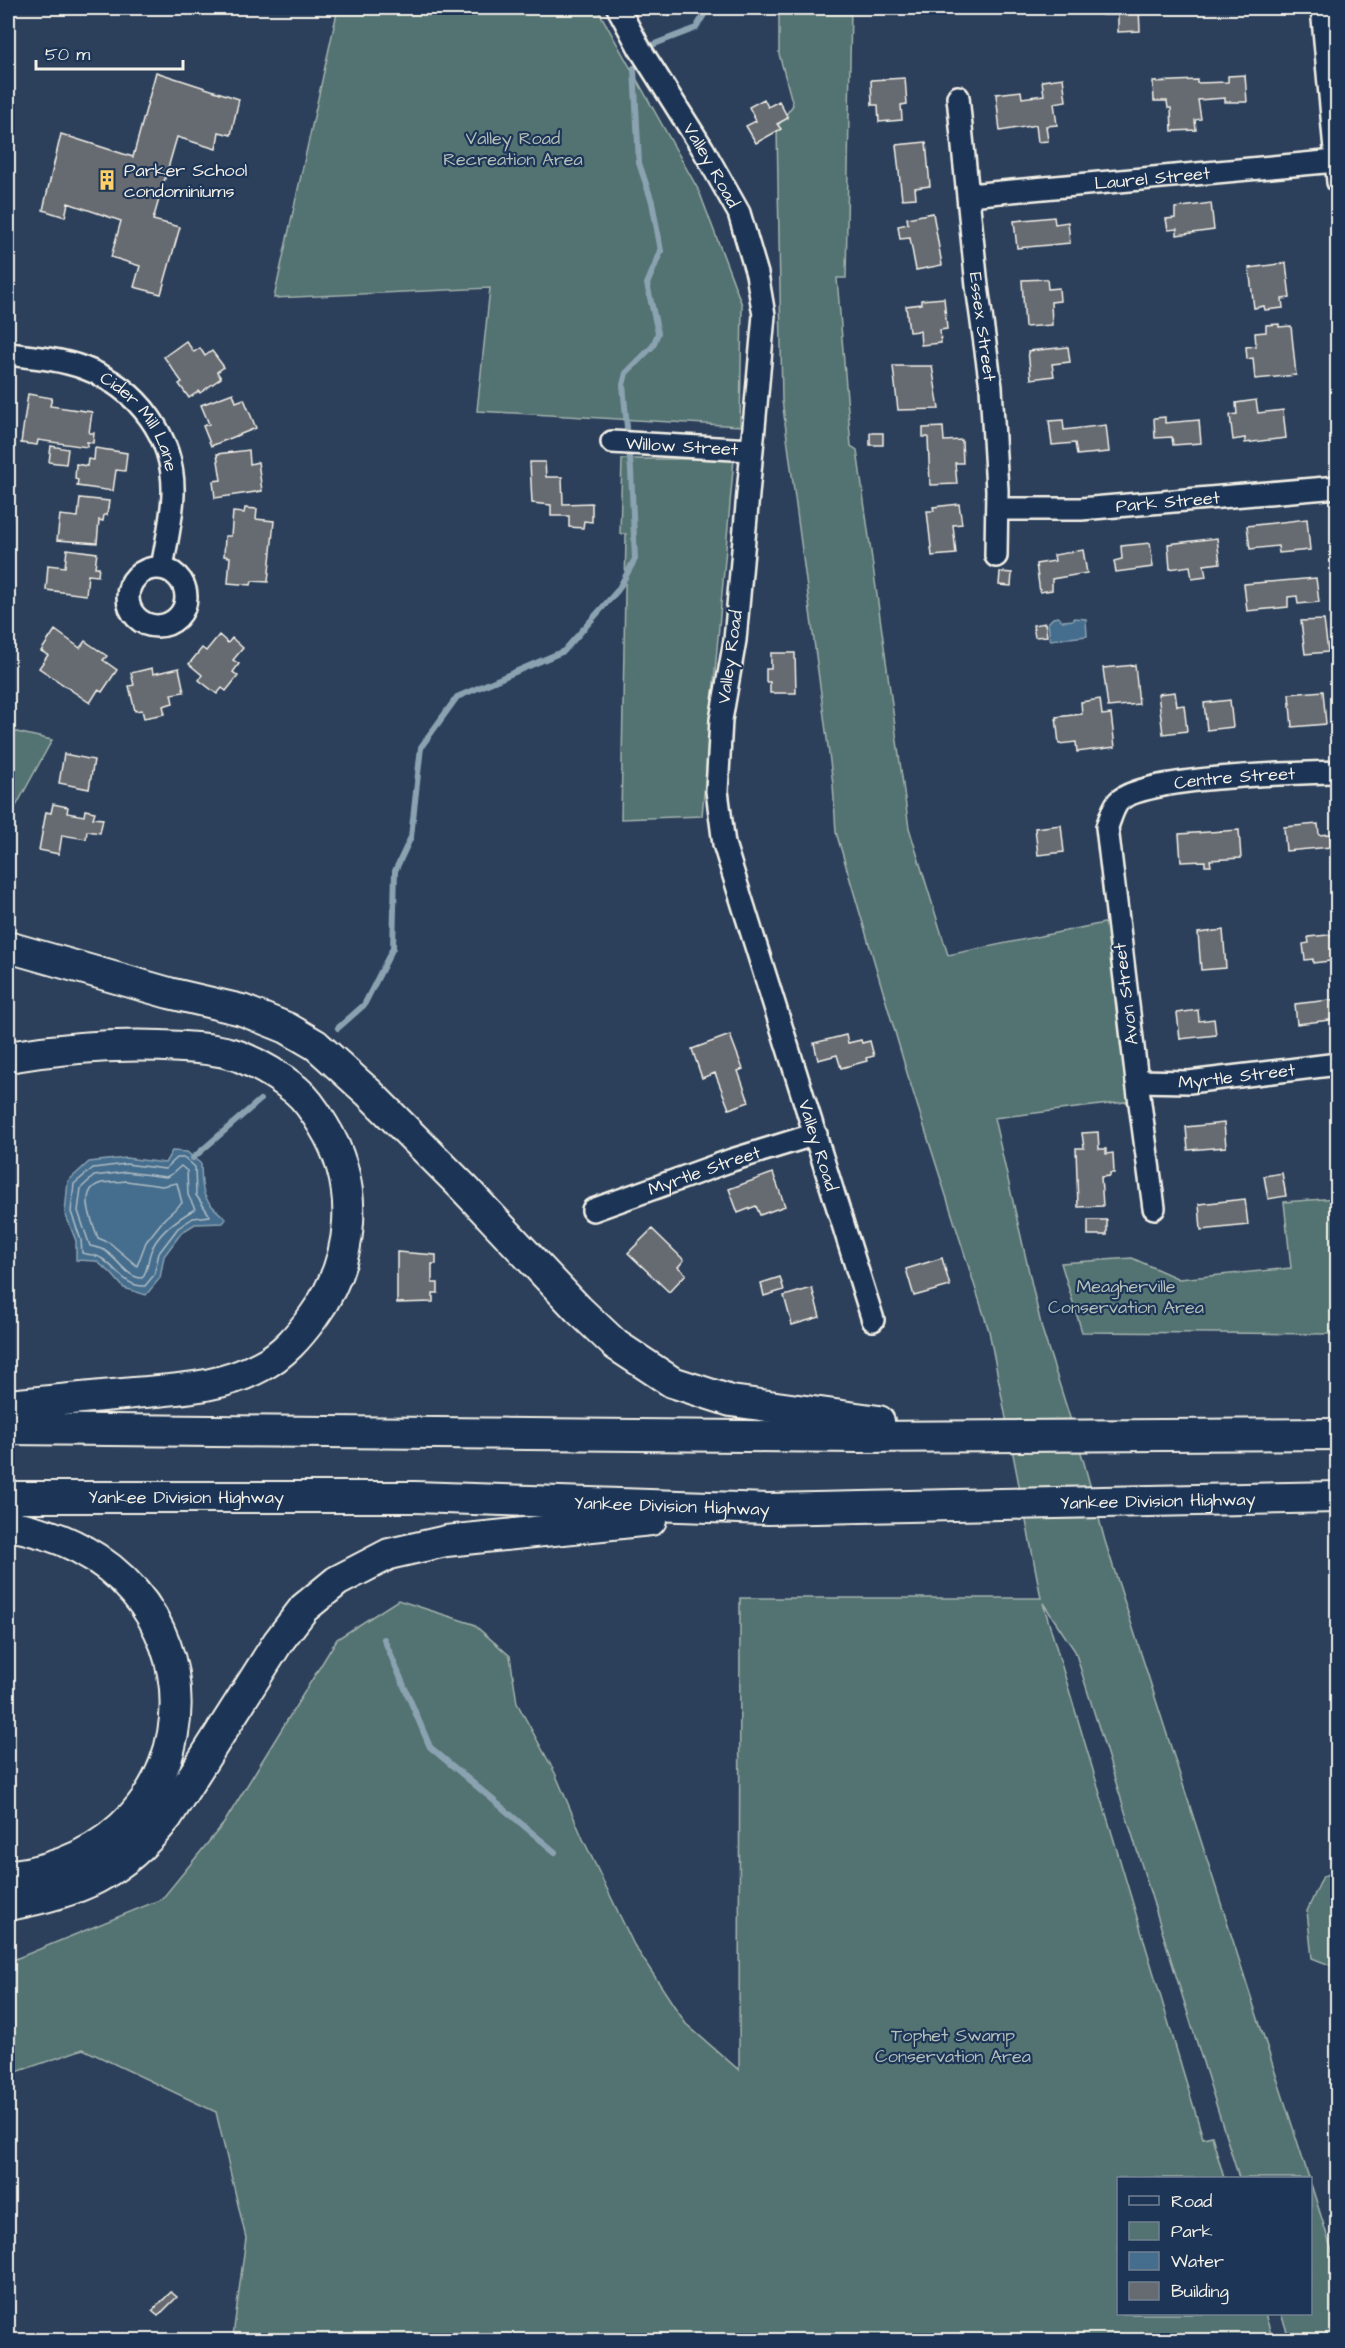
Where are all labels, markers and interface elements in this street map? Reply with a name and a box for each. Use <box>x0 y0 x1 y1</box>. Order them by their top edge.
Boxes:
scale bar <box>36 33 183 71</box>
text: 50 m <box>45 42 90 67</box>
street label: Valley Road <box>677 118 746 212</box>
park label: Valley Road Recreation Area <box>443 126 583 172</box>
place label: Parker School condominiums <box>124 158 248 204</box>
street label: Laurel Street <box>1093 160 1212 196</box>
building icon: Parker School condominiums <box>95 168 119 192</box>
street label: Essex Street <box>963 271 1003 383</box>
street label: Cider Mill Lane <box>95 365 184 474</box>
street label: Willow Street <box>625 430 740 462</box>
street label: Park Street <box>1115 485 1222 518</box>
street label: Valley Road <box>711 609 750 706</box>
street label: Centre Street <box>1172 761 1296 796</box>
street label: Avon Street <box>1107 941 1145 1047</box>
street label: Myrtle Street <box>1178 1057 1297 1095</box>
street label: Valley Road <box>792 1096 844 1194</box>
street label: Myrtle Street <box>645 1139 764 1202</box>
park label: Meagherville Conservation Area <box>1048 1274 1204 1320</box>
street label: Yankee Division Highway <box>88 1485 284 1511</box>
street label: Yankee Division Highway <box>1060 1486 1256 1515</box>
street label: Yankee Division Highway <box>574 1490 770 1523</box>
park label: Tophet Swamp Conservation Area <box>875 2023 1031 2069</box>
legend <box>1117 2177 1312 2315</box>
text: Road <box>1171 2189 1212 2214</box>
text: Park <box>1171 2219 1213 2244</box>
text: Water <box>1171 2249 1224 2274</box>
text: Building <box>1171 2279 1229 2305</box>

